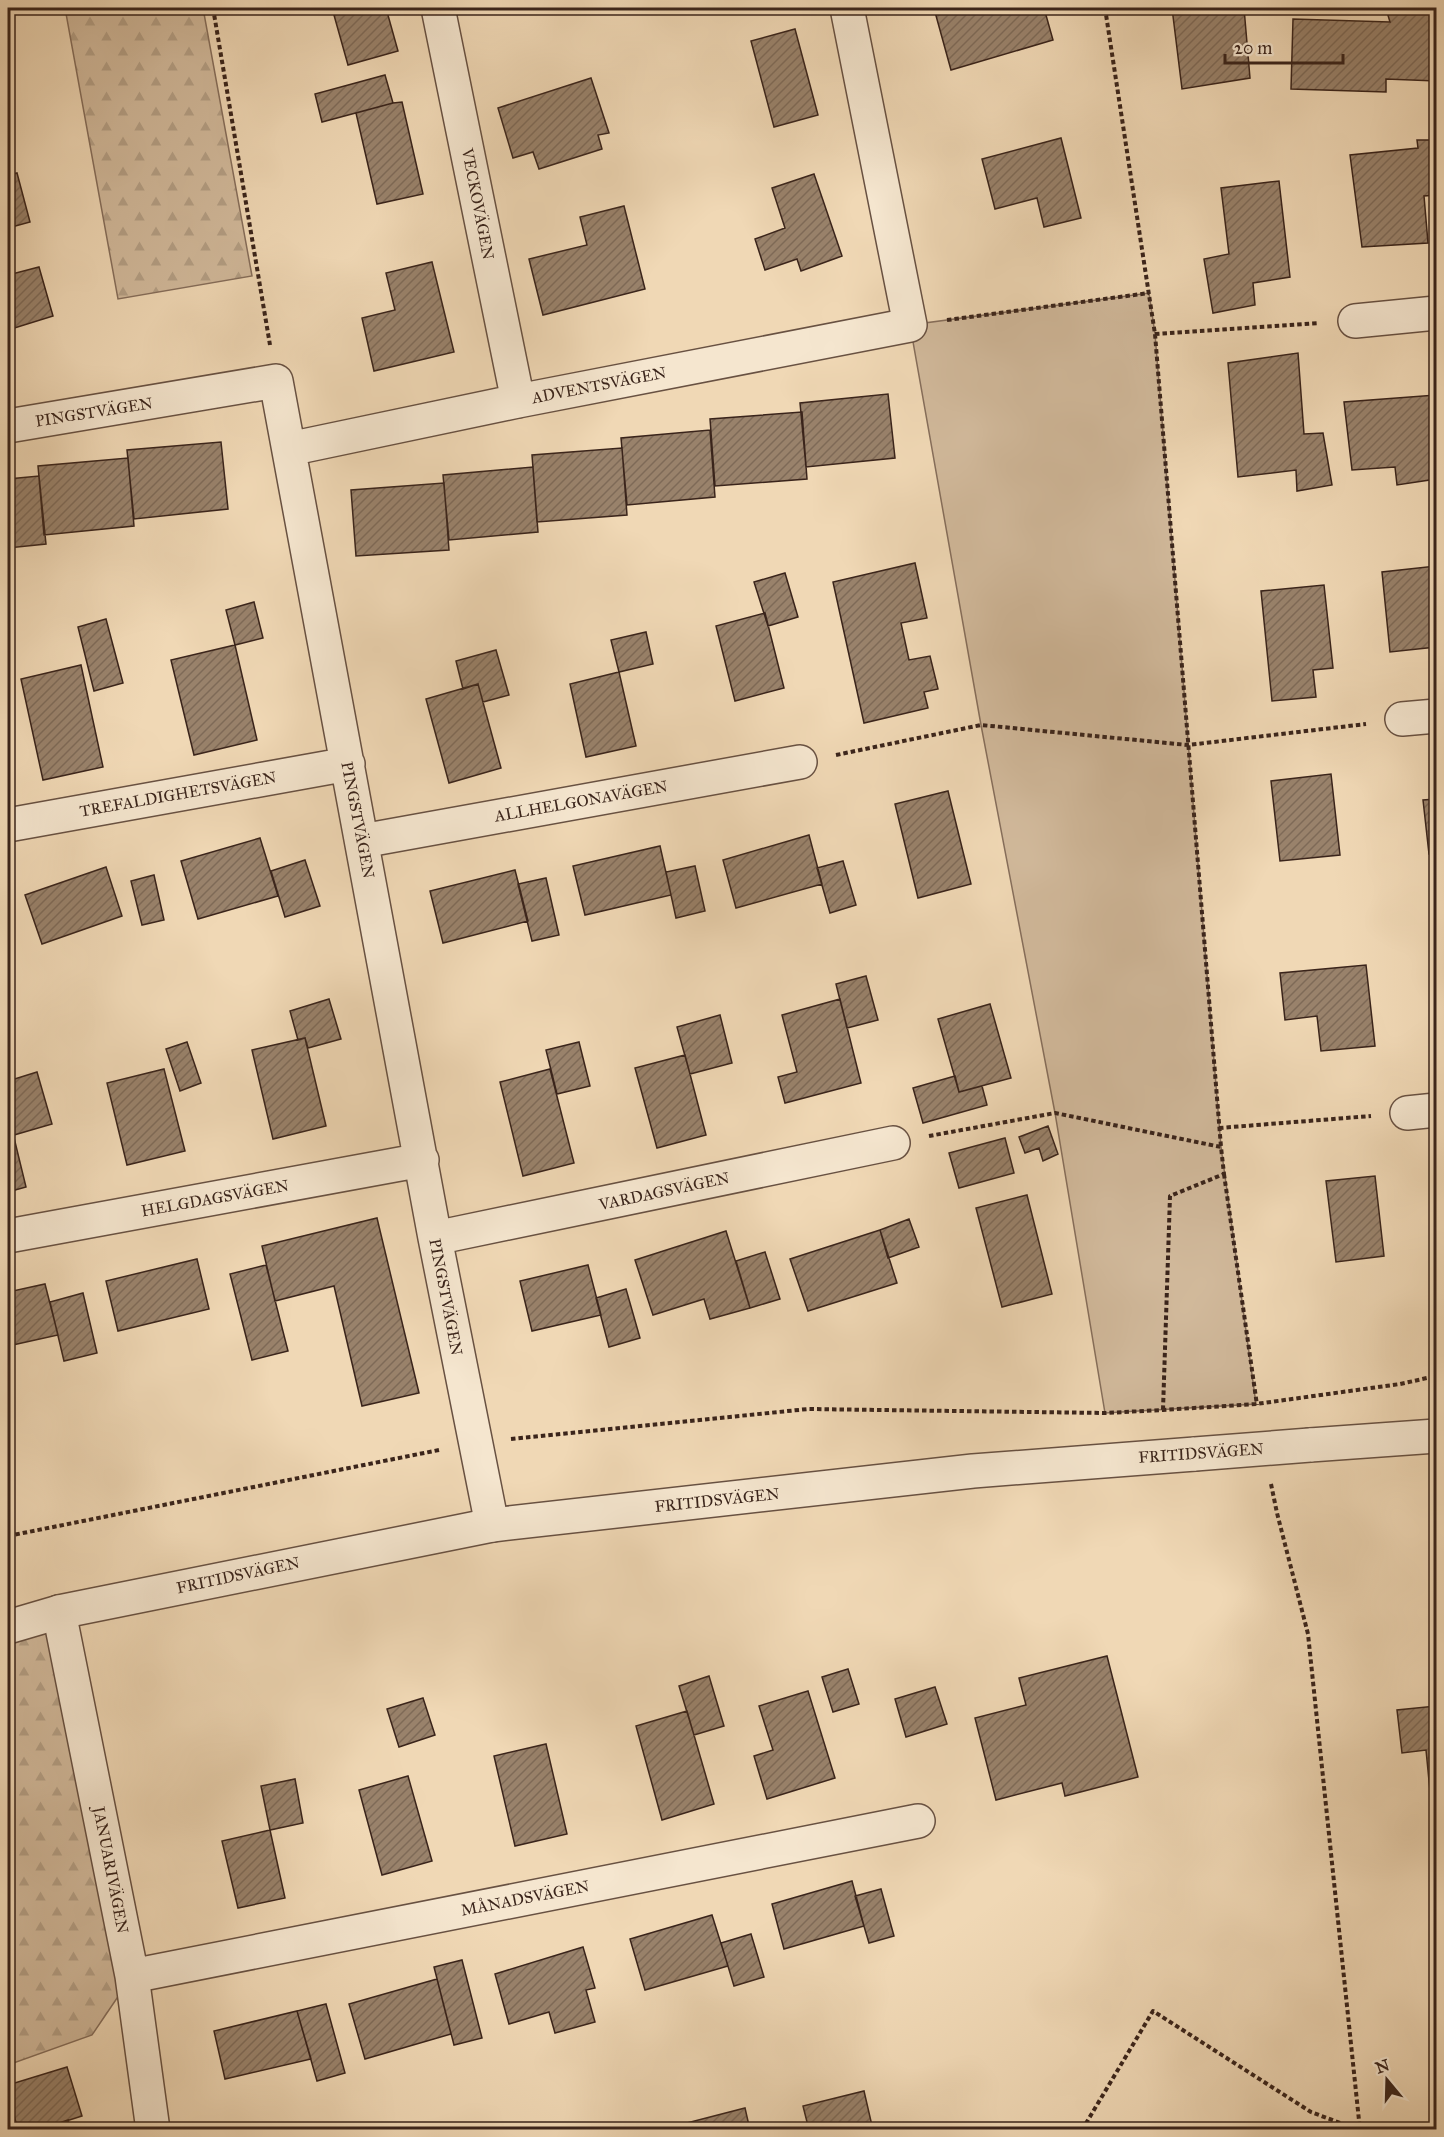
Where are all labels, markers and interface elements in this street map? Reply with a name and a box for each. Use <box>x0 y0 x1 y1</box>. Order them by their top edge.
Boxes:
scale bar <box>1225 27 1344 65</box>
text: 20 m <box>1234 37 1272 59</box>
street label: VECKOVÄGEN <box>458 145 499 262</box>
street label: ADVENTSVÄGEN <box>529 362 668 408</box>
street label: PINGSTVÄGEN <box>34 392 155 431</box>
street label: PINGSTVÄGEN <box>337 760 380 880</box>
street label: TREFALDIGHETSVÄGEN <box>78 766 278 821</box>
street label: ALLHELGONAVÄGEN <box>492 775 669 826</box>
street label: VARDAGSVÄGEN <box>596 1167 731 1214</box>
street label: HELGDAGSVÄGEN <box>140 1175 291 1220</box>
street label: PINGSTVÄGEN <box>425 1237 468 1357</box>
street label: FRITIDSVÄGEN <box>1138 1438 1265 1467</box>
street label: FRITIDSVÄGEN <box>654 1483 781 1516</box>
street label: FRITIDSVÄGEN <box>174 1552 302 1597</box>
street label: JANUARIVÄGEN <box>88 1803 134 1936</box>
street label: MÅNADSVÄGEN <box>459 1875 591 1920</box>
north arrow <box>1357 2050 1417 2110</box>
text: N <box>1373 2055 1392 2077</box>

